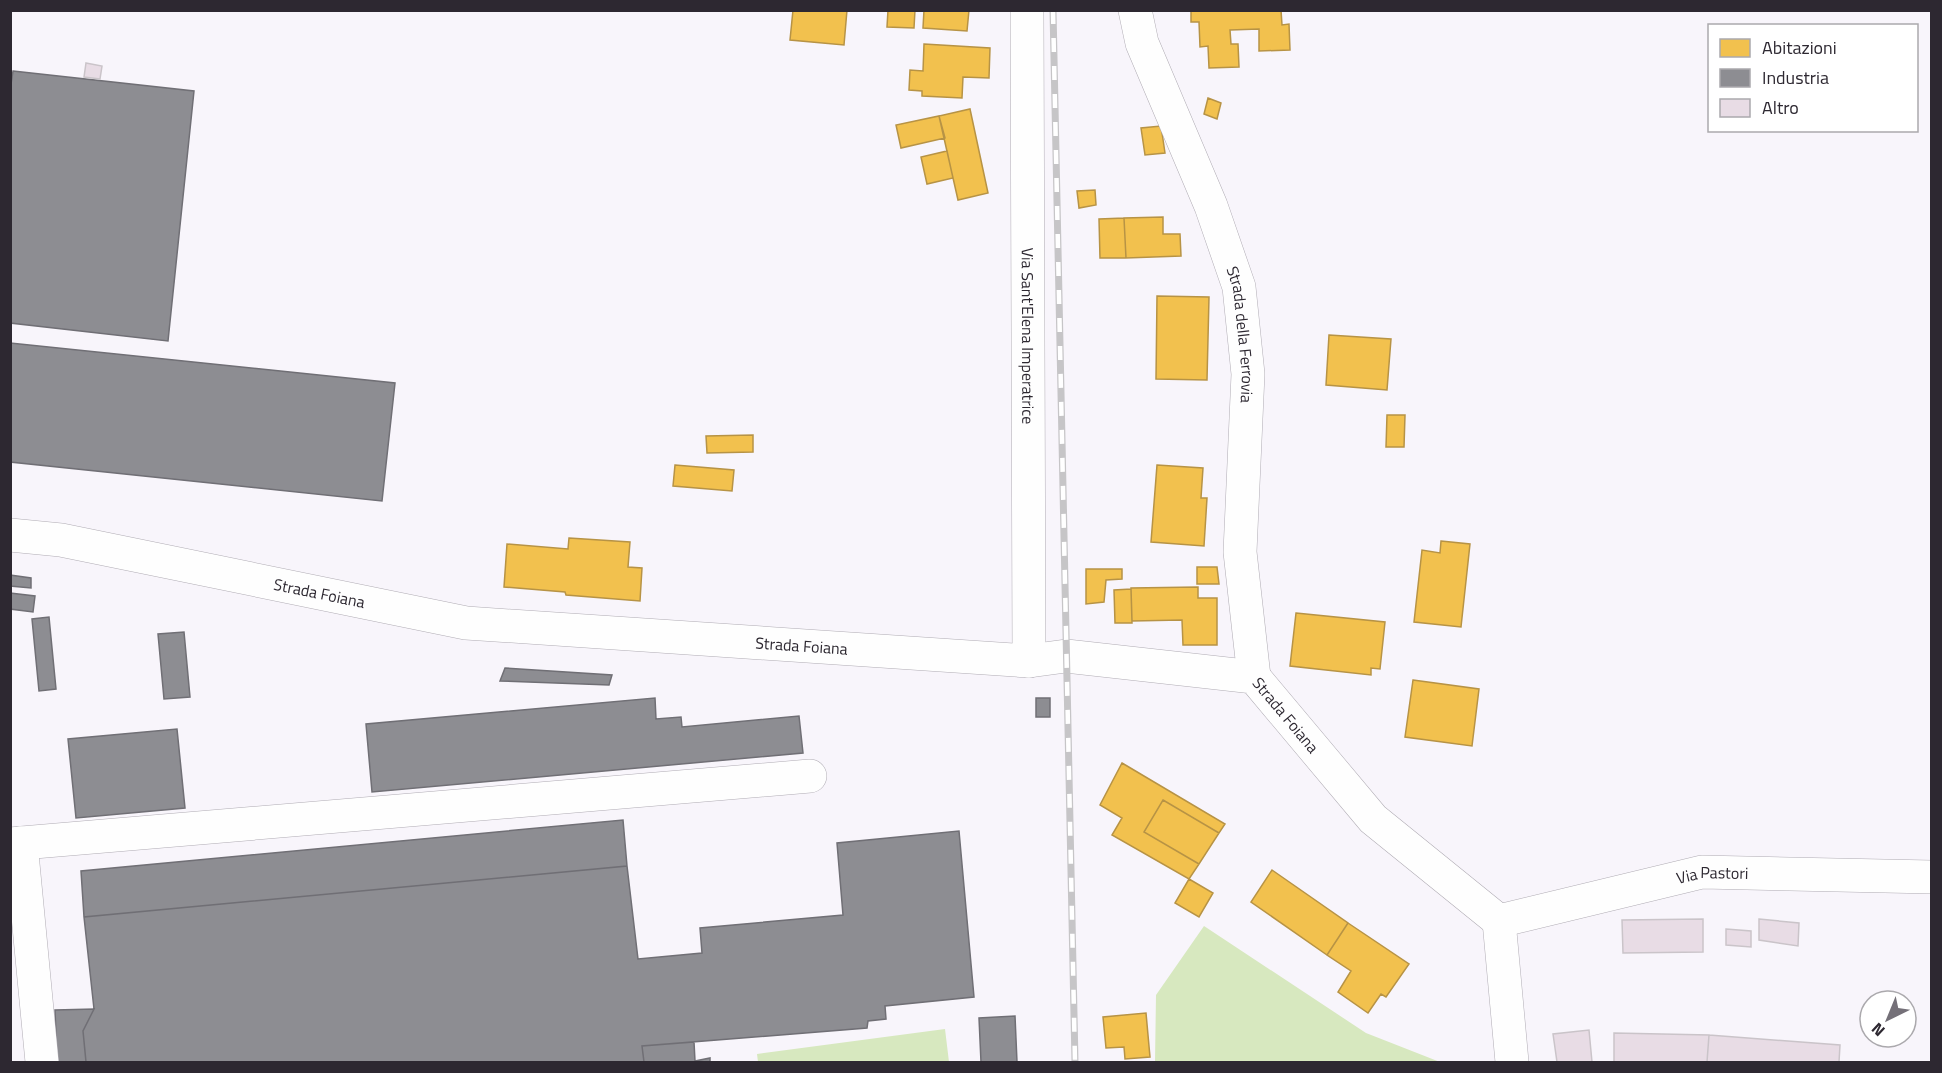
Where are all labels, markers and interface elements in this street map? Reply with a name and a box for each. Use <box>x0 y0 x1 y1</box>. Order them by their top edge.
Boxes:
legend <box>1708 24 1918 132</box>
text: Abitazioni <box>1762 34 1837 61</box>
text: Industria <box>1762 64 1829 91</box>
text: Altro <box>1762 94 1799 121</box>
street label: Via Sant'Elena Imperatrice <box>1016 248 1040 424</box>
street label: Strada della Ferrovia <box>1221 263 1260 404</box>
street label: Strada Foiana <box>272 572 367 614</box>
street label: Strada Foiana <box>755 631 849 661</box>
street label: Strada Foiana <box>1247 672 1325 758</box>
street label: Via Pastori <box>1674 860 1749 890</box>
north arrow <box>1858 989 1918 1049</box>
text: N <box>1866 1017 1890 1043</box>

